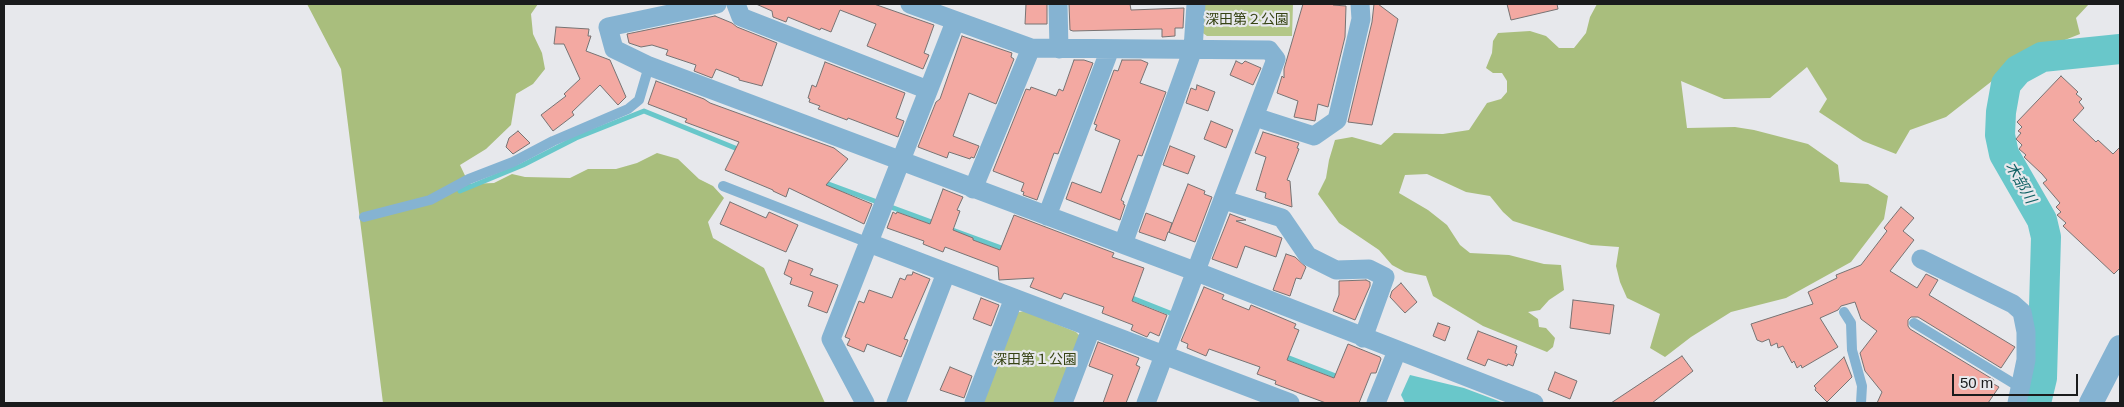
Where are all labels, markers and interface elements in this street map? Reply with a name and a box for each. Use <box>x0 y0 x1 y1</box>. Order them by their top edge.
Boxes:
park label: 深田第２公園 <box>1205 12 1289 28</box>
water label: 木部川 <box>2001 159 2039 207</box>
park label: 深田第１公園 <box>993 352 1077 368</box>
scale bar <box>1954 364 2080 396</box>
text: 50 m <box>1960 374 1993 391</box>

